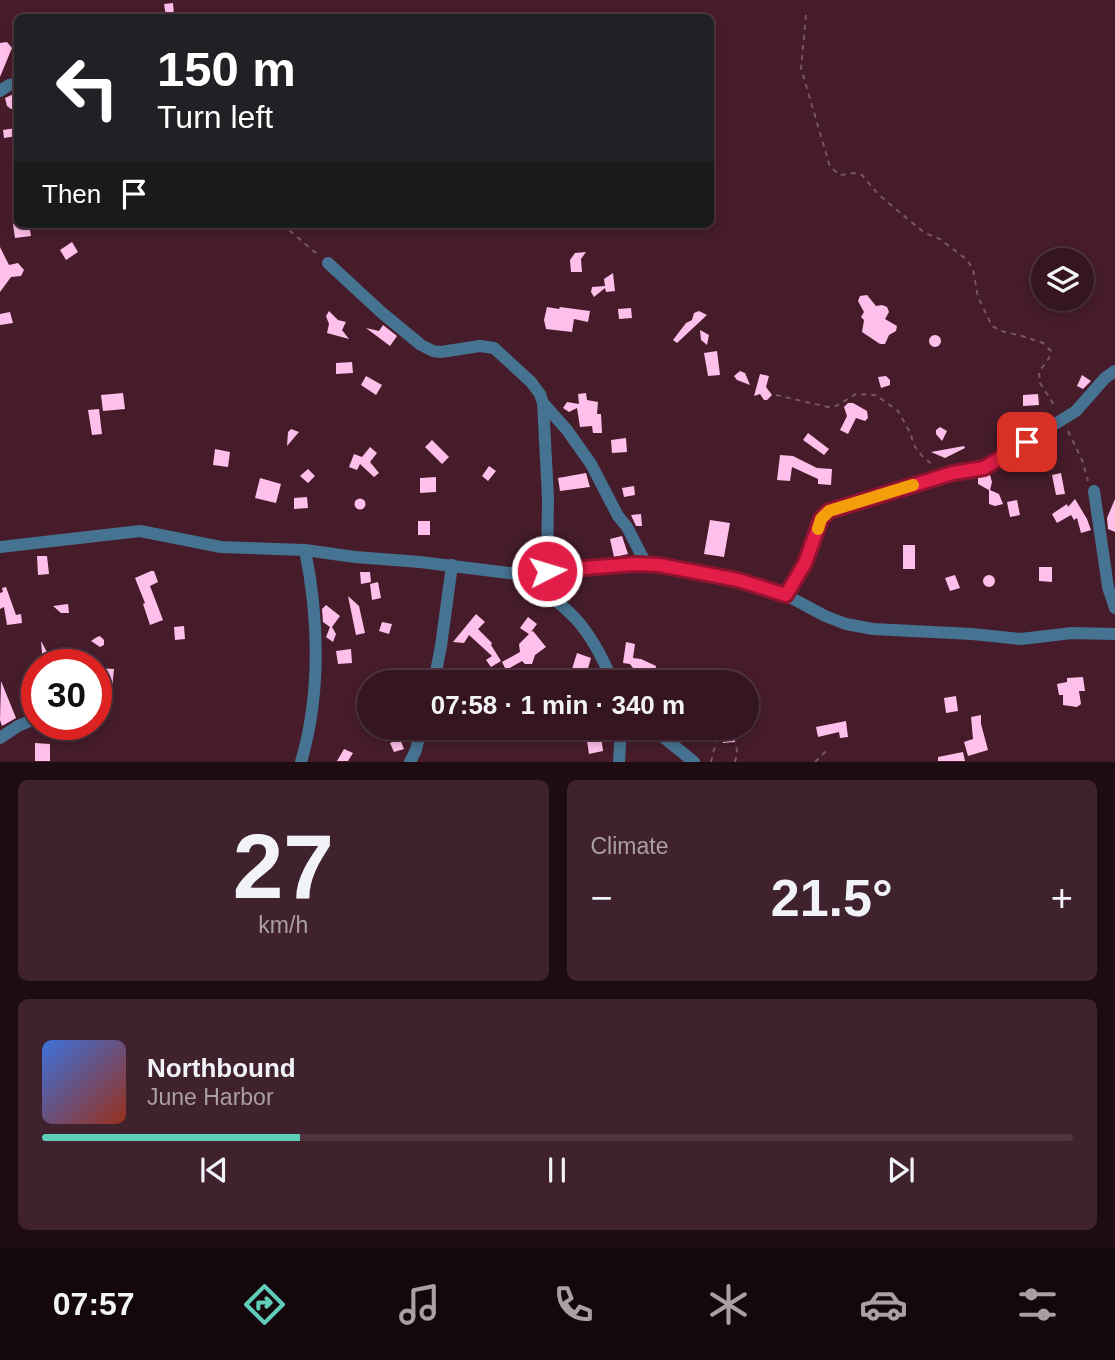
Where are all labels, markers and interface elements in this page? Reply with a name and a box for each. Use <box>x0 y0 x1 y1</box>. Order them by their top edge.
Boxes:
icon: left <box>42 42 133 133</box>
text: 150 m <box>157 42 296 96</box>
text: Turn left <box>157 99 273 135</box>
icon: arrive <box>115 175 153 213</box>
text: Then <box>42 179 101 209</box>
map controls <box>1031 248 1094 311</box>
button: layers <box>1031 248 1094 311</box>
pin <box>997 412 1057 472</box>
icon: arrive <box>1008 423 1046 461</box>
position arrow <box>510 534 584 608</box>
speed limit sign: 30 <box>21 649 112 740</box>
text: 07:58 · 1 min · 340 m <box>431 690 685 720</box>
text: 27 <box>233 816 334 917</box>
text: Climate <box>591 833 668 859</box>
text: 21.5° <box>771 869 893 927</box>
text: − <box>591 877 613 919</box>
text: + <box>1051 877 1073 919</box>
text: km/h <box>258 912 308 938</box>
text: Northbound <box>147 1053 296 1083</box>
text: June Harbor <box>147 1084 274 1110</box>
icon: previous <box>195 1151 233 1189</box>
icon: pause <box>538 1151 576 1189</box>
icon: next <box>882 1151 920 1189</box>
icon: directions <box>240 1280 289 1329</box>
icon: music <box>395 1280 444 1329</box>
icon: phone <box>549 1280 598 1329</box>
icon: climate <box>704 1280 753 1329</box>
icon: car <box>859 1280 908 1329</box>
icon: filters <box>1013 1280 1062 1329</box>
text: 07:57 <box>53 1286 135 1322</box>

